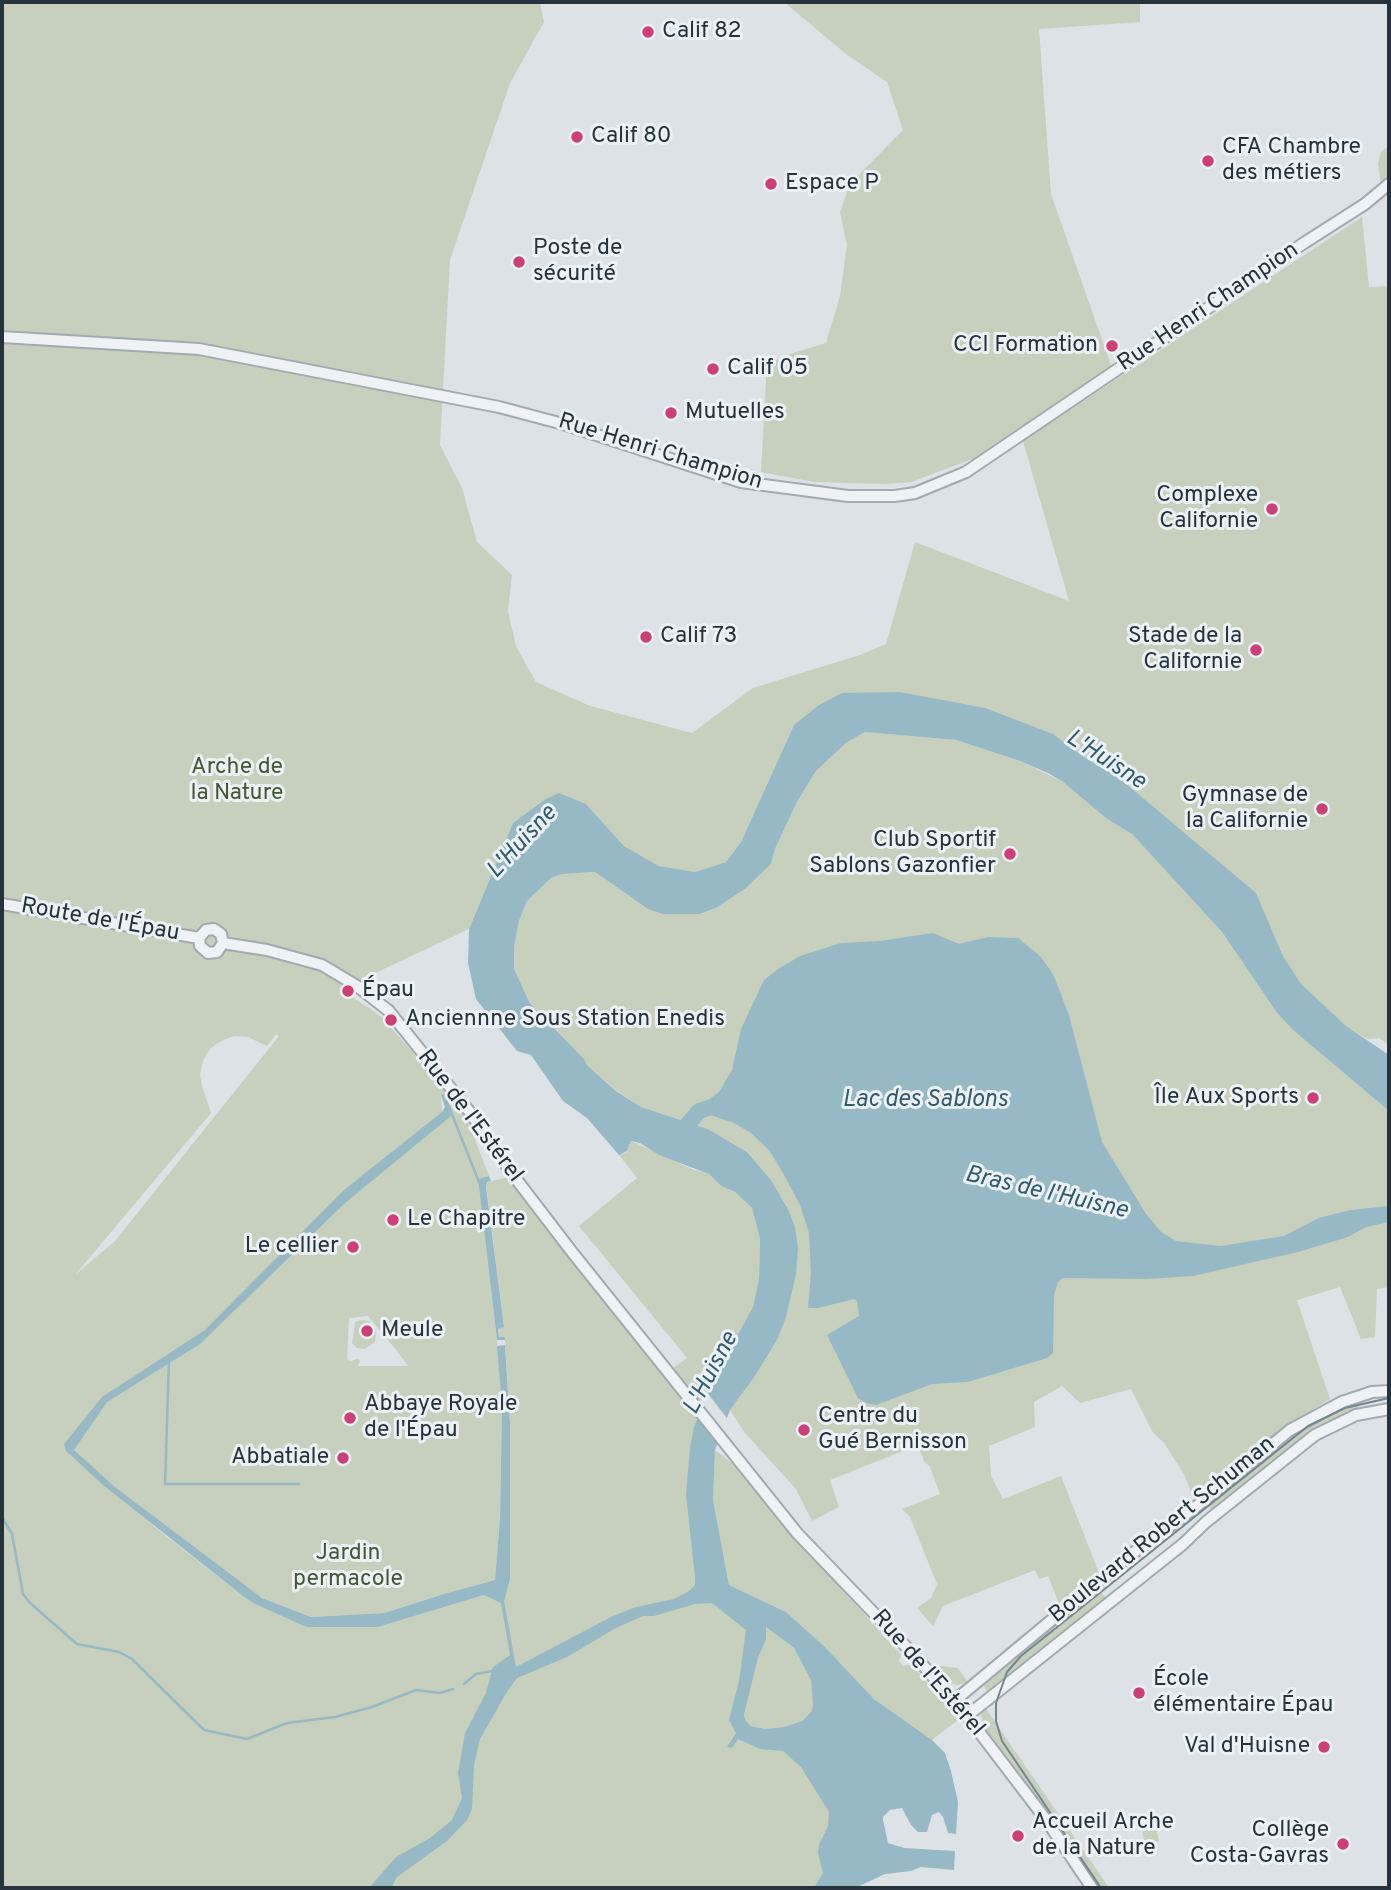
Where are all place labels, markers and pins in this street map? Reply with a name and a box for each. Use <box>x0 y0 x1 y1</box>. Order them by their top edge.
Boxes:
place label: Calif 82 <box>662 18 742 46</box>
marker: Calif 82 <box>640 24 656 40</box>
place label: Calif 80 <box>591 123 671 151</box>
marker: Calif 80 <box>569 129 585 145</box>
place label: CFA Chambre des métiers <box>1222 134 1361 188</box>
marker: CFA Chambre des métiers <box>1200 153 1216 169</box>
place label: Espace P <box>785 170 879 198</box>
marker: Espace P <box>763 176 779 192</box>
place label: Poste de sécurité <box>533 235 622 289</box>
marker: Poste de sécurité <box>511 254 527 270</box>
place label: CCI Formation <box>953 332 1098 360</box>
marker: CCI Formation <box>1104 338 1120 354</box>
place label: Calif 05 <box>727 355 808 383</box>
marker: Calif 05 <box>705 361 721 377</box>
place label: Mutuelles <box>685 399 785 427</box>
marker: Mutuelles <box>663 405 679 421</box>
place label: Complexe Californie <box>1156 482 1258 536</box>
marker: Complexe Californie <box>1264 501 1280 517</box>
place label: Calif 73 <box>660 623 737 651</box>
place label: Stade de la Californie <box>1128 623 1242 677</box>
marker: Calif 73 <box>638 629 654 645</box>
marker: Stade de la Californie <box>1248 642 1264 658</box>
place label: Gymnase de la Californie <box>1182 782 1308 836</box>
marker: Gymnase de la Californie <box>1314 801 1330 817</box>
place label: Club Sportif Sablons Gazonfier <box>809 827 996 881</box>
marker: Club Sportif Sablons Gazonfier <box>1002 846 1018 862</box>
place label: Épau <box>362 977 414 1005</box>
marker: Épau <box>340 983 356 999</box>
place label: Anciennne Sous Station Enedis <box>405 1006 725 1034</box>
marker: Anciennne Sous Station Enedis <box>383 1012 399 1028</box>
place label: Île Aux Sports <box>1154 1084 1299 1112</box>
marker: Île Aux Sports <box>1305 1090 1321 1106</box>
place label: Le Chapitre <box>407 1206 525 1234</box>
marker: Le Chapitre <box>385 1212 401 1228</box>
place label: Le cellier <box>245 1233 339 1261</box>
marker: Le cellier <box>345 1239 361 1255</box>
place label: Meule <box>381 1317 443 1345</box>
marker: Meule <box>359 1323 375 1339</box>
place label: Abbaye Royale de l'Épau <box>364 1391 517 1445</box>
place label: Centre du Gué Bernisson <box>818 1403 967 1457</box>
marker: Abbaye Royale de l'Épau <box>342 1410 358 1426</box>
marker: Centre du Gué Bernisson <box>796 1422 812 1438</box>
place label: Abbatiale <box>231 1444 329 1472</box>
marker: Abbatiale <box>335 1450 351 1466</box>
place label: École élémentaire Épau <box>1153 1666 1333 1720</box>
marker: École élémentaire Épau <box>1131 1685 1147 1701</box>
place label: Val d'Huisne <box>1184 1733 1310 1761</box>
marker: Val d'Huisne <box>1316 1739 1332 1755</box>
place label: Accueil Arche de la Nature <box>1032 1809 1174 1863</box>
place label: Collège Costa-Gavras <box>1190 1817 1329 1871</box>
marker: Accueil Arche de la Nature <box>1010 1828 1026 1844</box>
marker: Collège Costa-Gavras <box>1335 1836 1351 1852</box>

